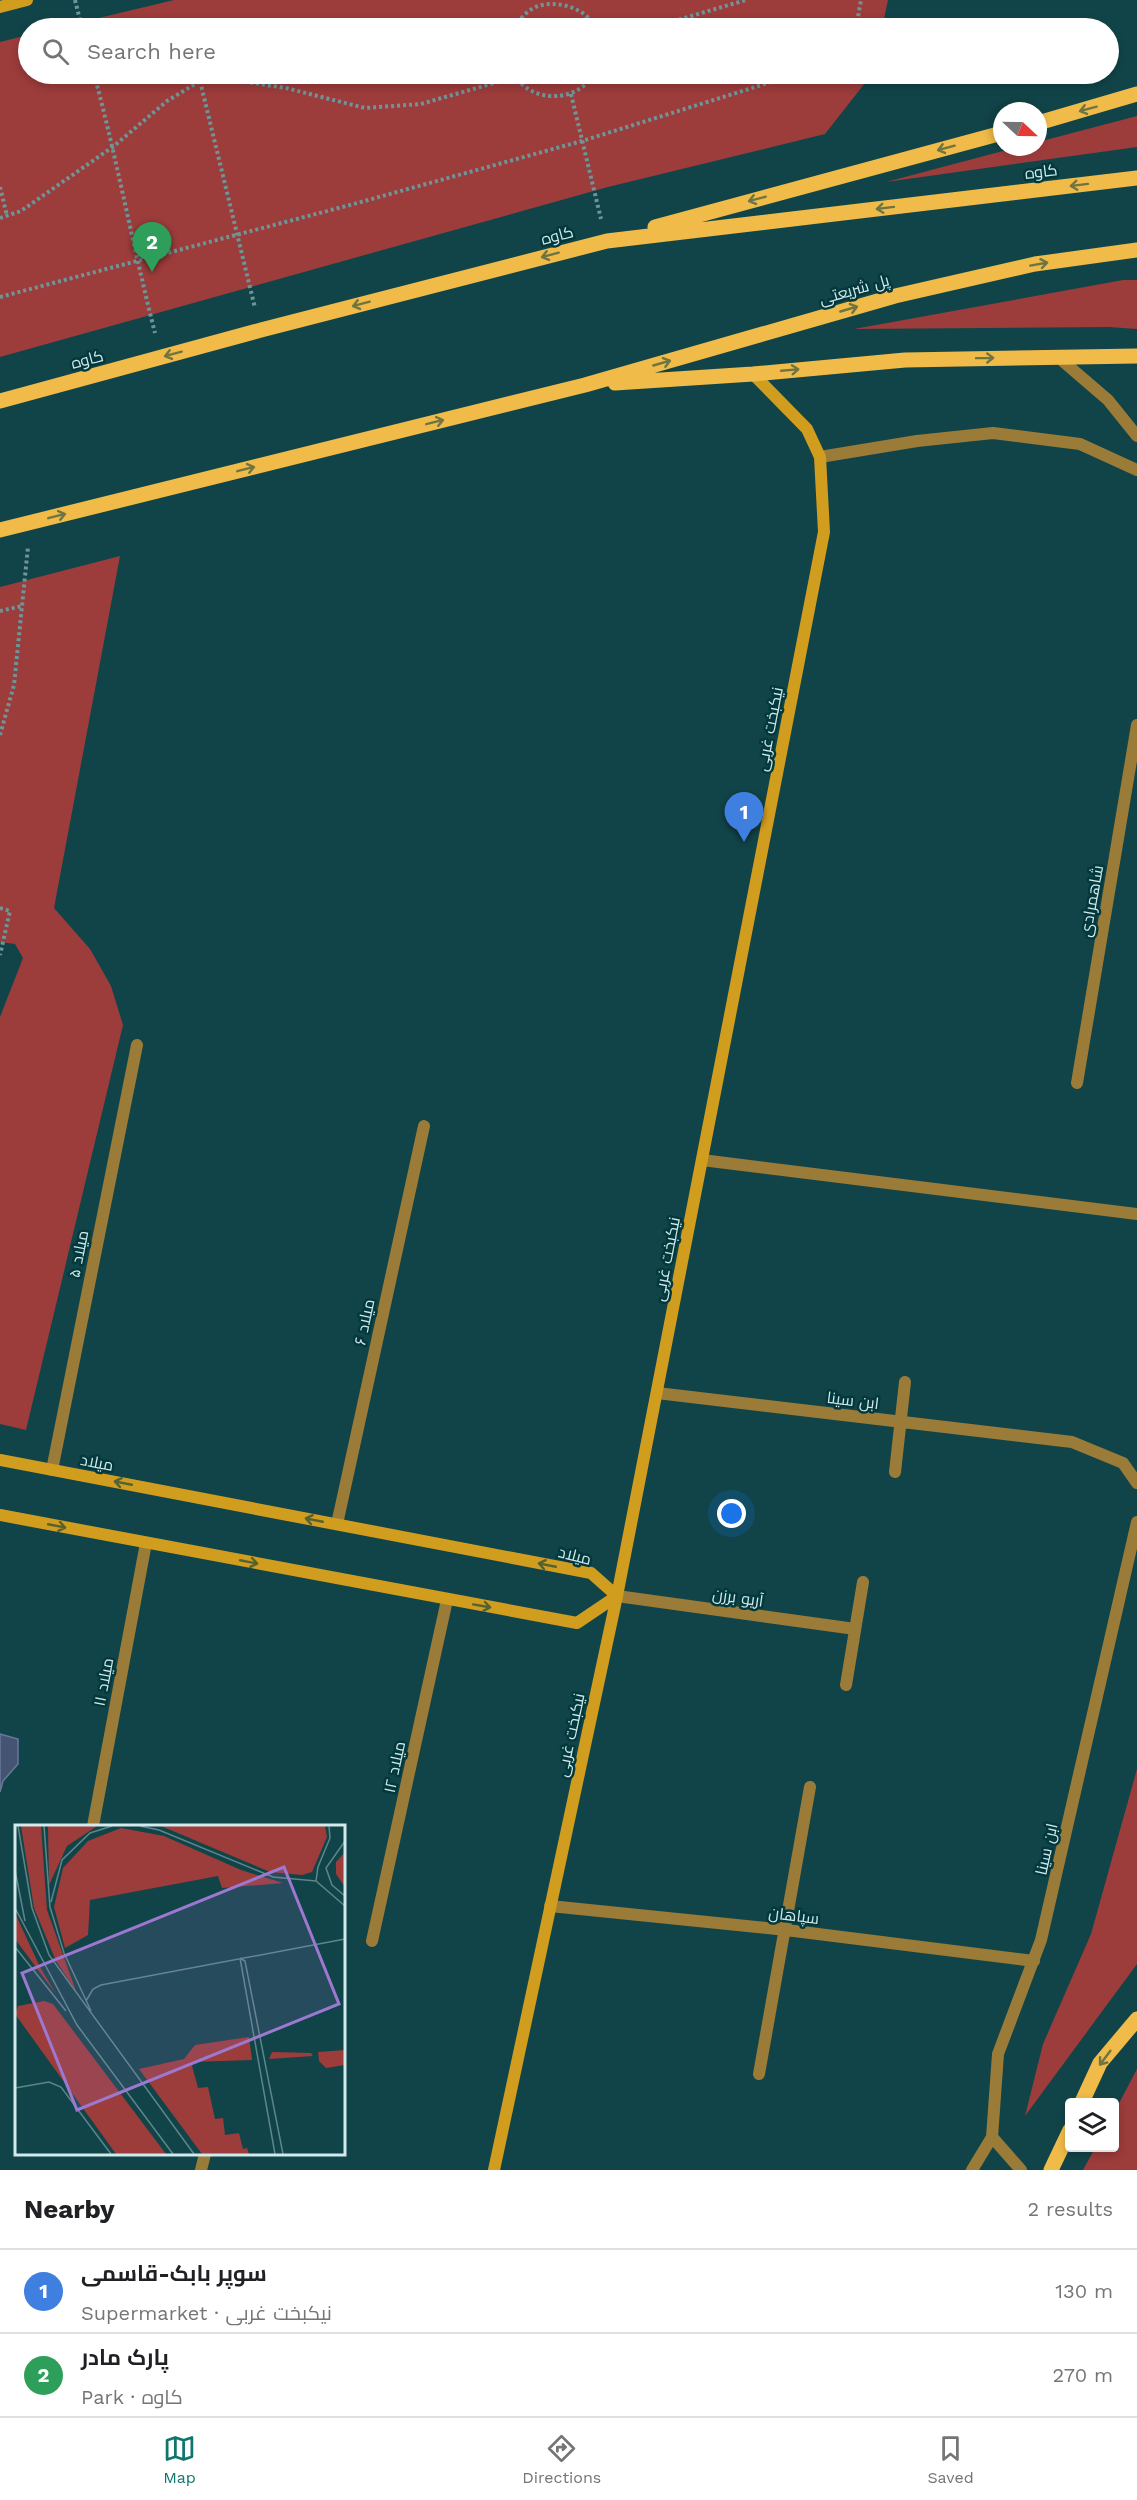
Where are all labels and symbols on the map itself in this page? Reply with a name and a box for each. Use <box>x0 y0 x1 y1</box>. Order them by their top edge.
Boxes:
north arrow <box>993 102 1047 156</box>
one-way arrow <box>1079 104 1098 116</box>
one-way arrow <box>936 143 955 154</box>
street label: کاوه <box>1024 160 1058 183</box>
one-way arrow <box>1069 180 1089 191</box>
one-way arrow <box>748 194 767 206</box>
one-way arrow <box>876 203 896 214</box>
pin: 2 <box>132 222 172 272</box>
street label: کاوه <box>539 222 575 249</box>
one-way arrow <box>541 250 560 262</box>
one-way arrow <box>1029 258 1048 269</box>
street label: پل شریعتی <box>817 270 893 310</box>
one-way arrow <box>352 299 371 311</box>
one-way arrow <box>839 303 858 314</box>
street label: کاوه <box>69 346 105 373</box>
one-way arrow <box>164 349 183 360</box>
one-way arrow <box>974 353 994 364</box>
one-way arrow <box>652 357 671 368</box>
one-way arrow <box>780 364 800 375</box>
one-way arrow <box>425 415 444 427</box>
one-way arrow <box>236 462 255 474</box>
one-way arrow <box>47 509 66 521</box>
street label: نیکبخت غربی <box>752 686 788 773</box>
pin: 1 <box>724 792 764 842</box>
street label: شاهمرادی <box>1076 864 1108 939</box>
street label: نیکبخت غربی <box>649 1216 685 1303</box>
street label: میلاد ۵ <box>65 1229 92 1279</box>
street label: میلاد ۶ <box>350 1297 379 1347</box>
street label: ابن سینا <box>826 1388 880 1414</box>
street label: میلاد <box>79 1450 115 1475</box>
one-way arrow <box>113 1477 133 1488</box>
your location <box>717 1499 746 1528</box>
one-way arrow <box>305 1514 325 1525</box>
one-way arrow <box>47 1521 67 1532</box>
street label: میلاد <box>556 1542 593 1569</box>
one-way arrow <box>239 1557 258 1568</box>
one-way arrow <box>538 1559 557 1570</box>
street label: آریو برزن <box>711 1585 765 1612</box>
one-way arrow <box>472 1601 491 1612</box>
street label: میلاد ۱۱ <box>90 1656 117 1708</box>
street label: نیکبخت غربی <box>552 1692 590 1779</box>
street label: میلاد ۱۲ <box>380 1740 409 1795</box>
street label: ابن سینا <box>1031 1821 1063 1877</box>
inset map <box>15 1825 345 2155</box>
street label: سپاهان <box>767 1903 820 1929</box>
one-way arrow <box>1099 2050 1112 2066</box>

